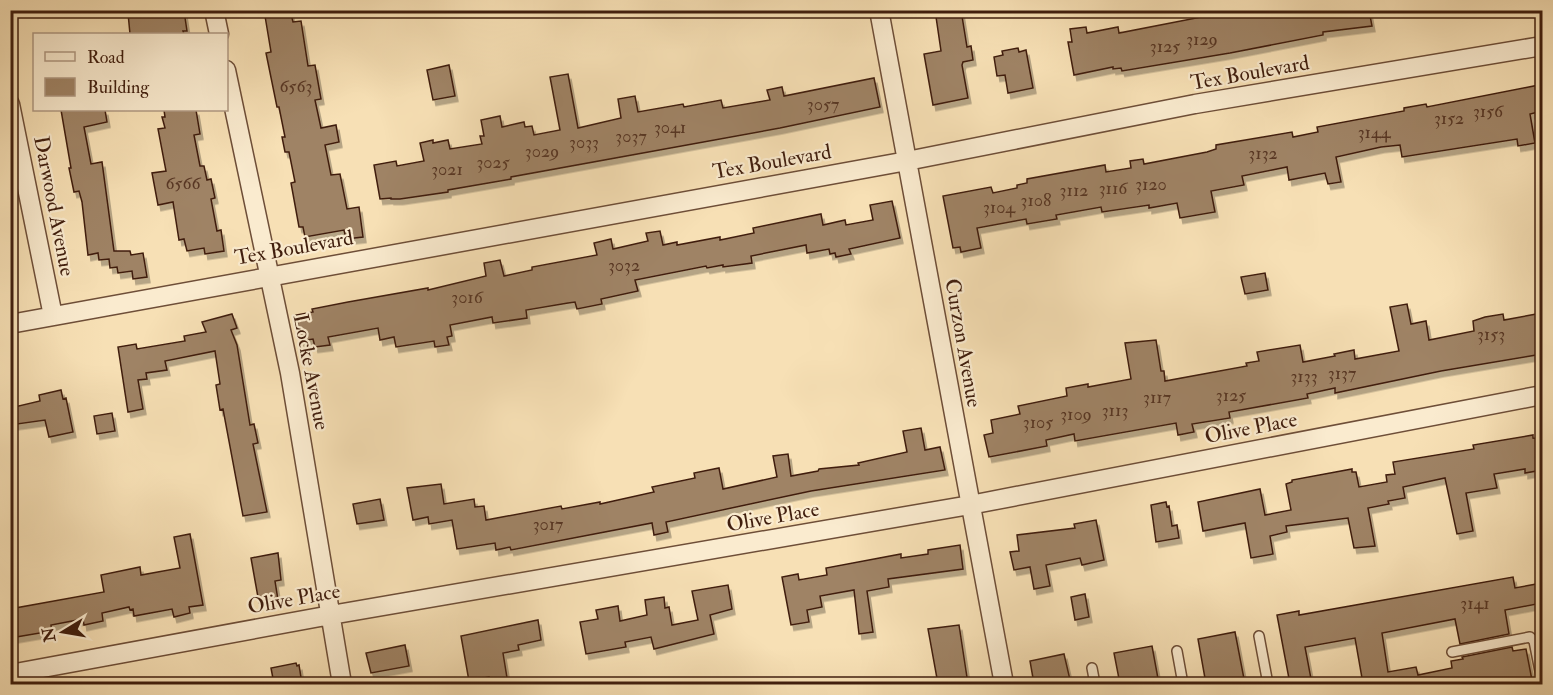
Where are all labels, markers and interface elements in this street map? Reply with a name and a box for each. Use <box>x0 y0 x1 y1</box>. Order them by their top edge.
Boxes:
house number: 3129 <box>1186 28 1218 51</box>
legend <box>33 33 228 111</box>
house number: 3125 <box>1150 35 1180 58</box>
text: Road <box>87 46 125 69</box>
street label: Tex Boulevard <box>1189 49 1312 97</box>
house number: 6563 <box>280 75 312 98</box>
text: Building <box>87 76 150 99</box>
house number: 3057 <box>807 93 839 116</box>
house number: 3156 <box>1473 100 1504 123</box>
house number: 3152 <box>1434 107 1464 130</box>
house number: 3041 <box>654 116 686 139</box>
house number: 3144 <box>1358 121 1392 144</box>
house number: 3037 <box>615 125 647 148</box>
house number: 3033 <box>569 131 599 154</box>
street label: Darwood Avenue <box>27 134 81 279</box>
street label: Tex Boulevard <box>711 138 834 186</box>
house number: 3029 <box>525 140 559 163</box>
house number: 3132 <box>1248 142 1278 165</box>
house number: 3025 <box>476 151 510 174</box>
house number: 3021 <box>431 158 463 181</box>
house number: 6566 <box>165 172 201 195</box>
house number: 3120 <box>1135 173 1167 196</box>
house number: 3116 <box>1099 177 1128 200</box>
house number: 3112 <box>1060 179 1088 202</box>
house number: 3108 <box>1021 189 1051 212</box>
house number: 3104 <box>983 196 1016 219</box>
street label: Tex Boulevard <box>233 224 356 272</box>
house number: 3032 <box>608 254 640 277</box>
street label: Curzon Avenue <box>938 277 988 410</box>
house number: 3016 <box>451 286 484 309</box>
street label: Locke Avenue <box>287 312 336 433</box>
house number: 3153 <box>1477 323 1505 346</box>
house number: 3137 <box>1328 362 1356 385</box>
house number: 3133 <box>1290 365 1318 388</box>
house number: 3125 <box>1216 384 1246 407</box>
house number: 3117 <box>1143 386 1171 409</box>
house number: 3113 <box>1102 399 1128 422</box>
house number: 3109 <box>1060 403 1092 426</box>
street label: Olive Place <box>1203 406 1300 450</box>
house number: 3105 <box>1023 411 1053 434</box>
street label: Olive Place <box>725 496 822 538</box>
house number: 3017 <box>533 513 563 536</box>
street label: Olive Place <box>246 578 343 620</box>
house number: 3141 <box>1460 592 1490 615</box>
north arrow <box>33 602 93 662</box>
text: N <box>38 625 61 645</box>

